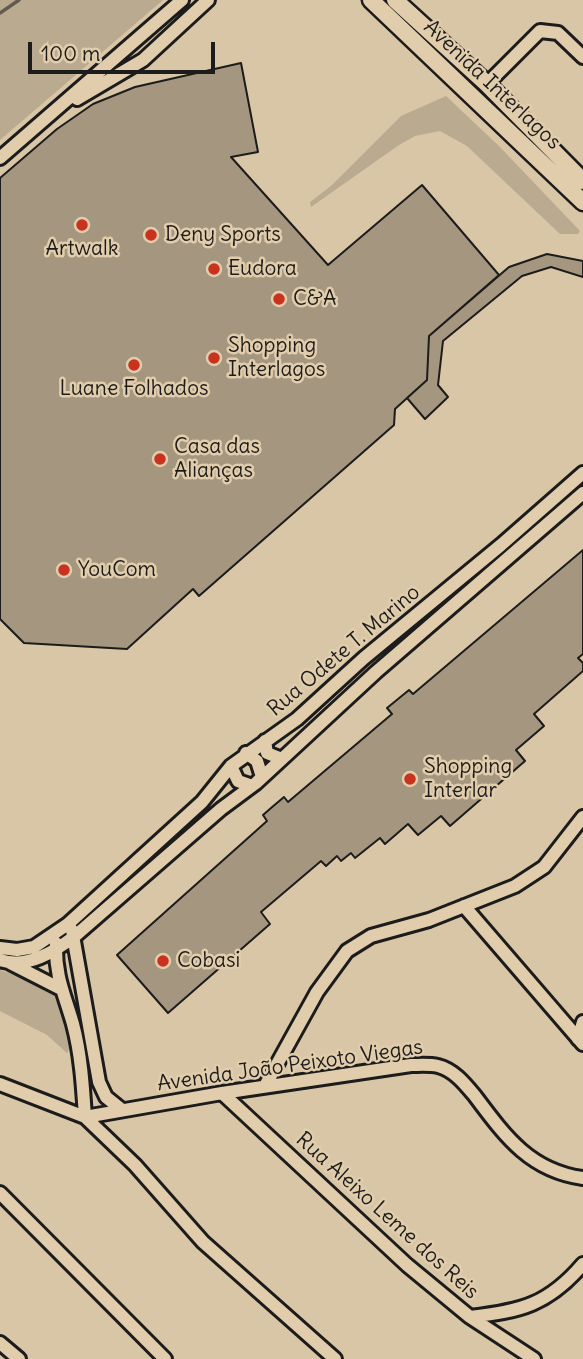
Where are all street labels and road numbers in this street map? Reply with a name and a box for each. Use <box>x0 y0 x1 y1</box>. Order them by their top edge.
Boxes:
street label: Avenida Interlagos <box>418 15 566 155</box>
street label: Rua Odete T. Marino <box>263 580 425 722</box>
street label: Avenida João Peixoto Viegas <box>156 1035 424 1097</box>
street label: Rua Aleixo Leme dos Reis <box>290 1127 484 1305</box>

